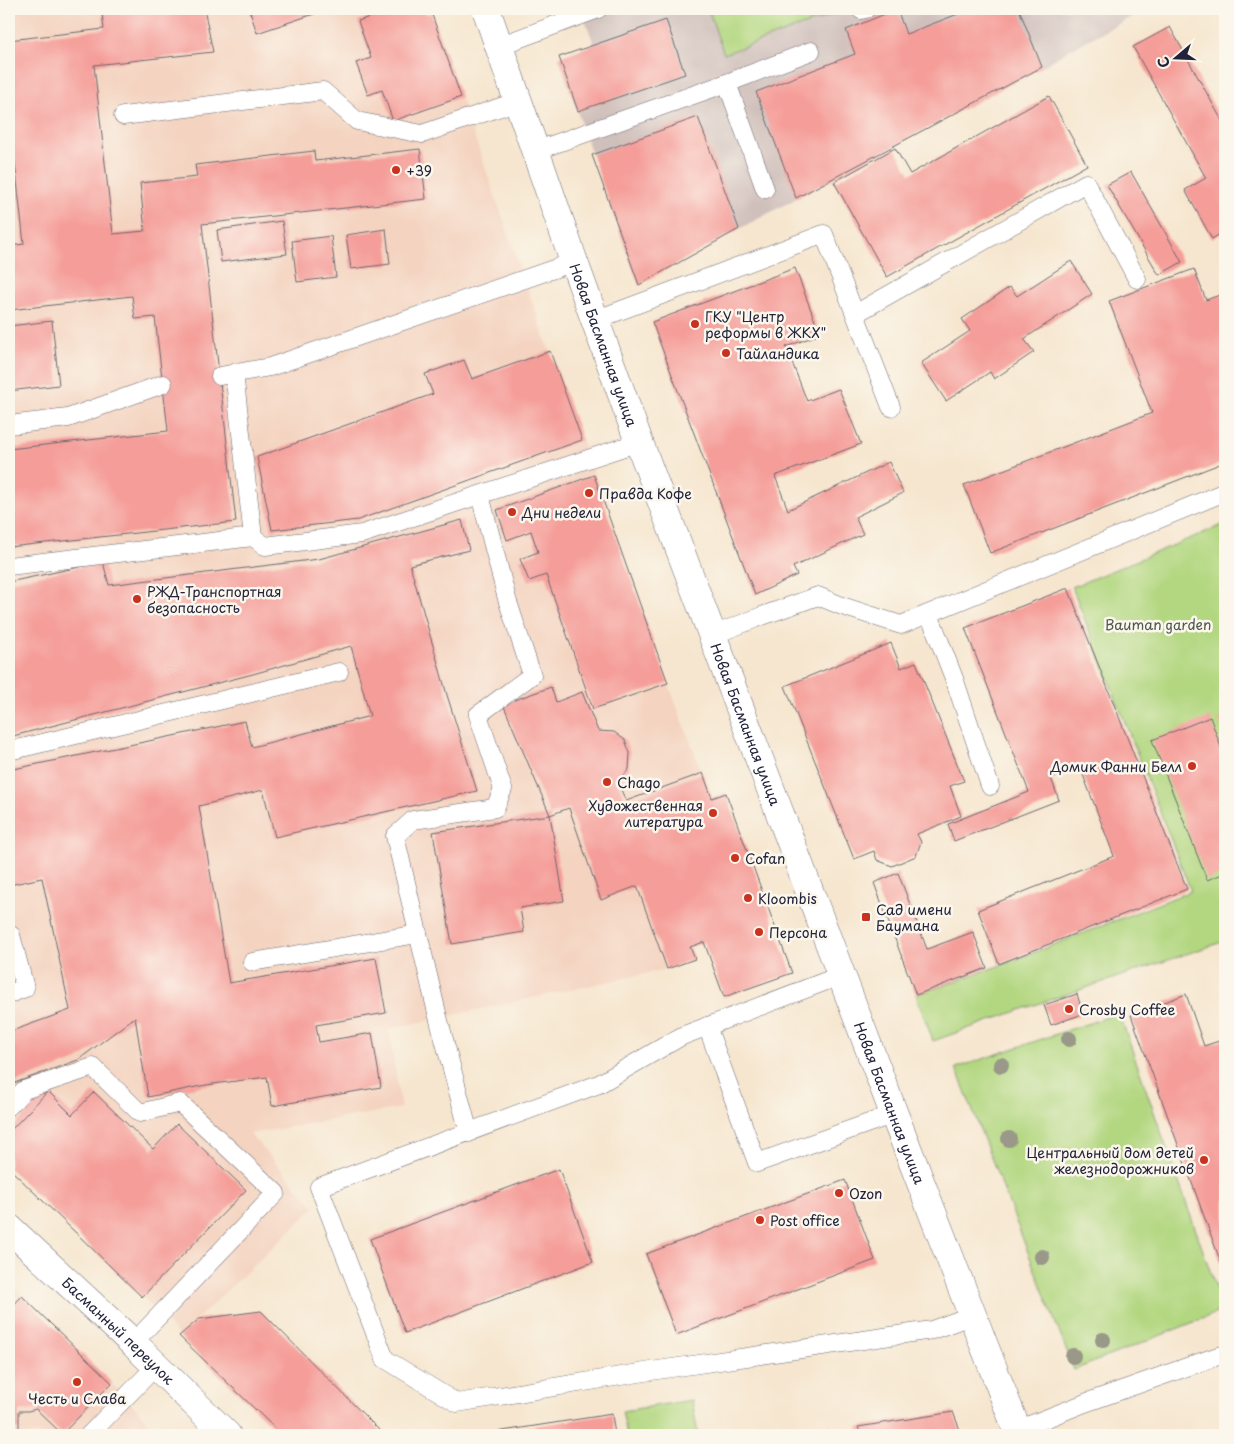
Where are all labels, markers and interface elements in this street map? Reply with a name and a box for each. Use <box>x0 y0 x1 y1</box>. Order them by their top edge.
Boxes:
north arrow <box>1152 32 1202 82</box>
text: С <box>1152 54 1175 71</box>
place label: +39 <box>406 160 432 181</box>
marker: +39 <box>390 164 402 176</box>
street label: Новая Басманная улица <box>565 260 643 430</box>
place label: ГКУ "Центр реформы в ЖКХ" <box>705 306 826 343</box>
marker: ГКУ "Центр реформы в ЖКХ" <box>689 318 701 330</box>
place label: Тайландика <box>736 343 819 364</box>
marker: Тайландика <box>720 347 732 359</box>
place label: Правда Кофе <box>599 483 692 504</box>
marker: Правда Кофе <box>583 487 595 499</box>
place label: Дни недели <box>521 502 601 523</box>
marker: Дни недели <box>506 506 518 518</box>
place label: РЖД-Транспортная безопасность <box>147 581 282 618</box>
marker: РЖД-Транспортная безопасность <box>131 593 143 605</box>
park label: Bauman garden <box>1105 614 1211 635</box>
street label: Новая Басманная улица <box>706 640 786 808</box>
place label: Домик Фанни Белл <box>1050 756 1182 777</box>
marker: Домик Фанни Белл <box>1186 760 1198 772</box>
place label: Chago <box>617 772 661 793</box>
marker: Chago <box>601 776 613 788</box>
place label: Художественная литература <box>588 795 703 832</box>
marker: Художественная литература <box>707 807 719 819</box>
place label: Cofan <box>745 848 785 869</box>
marker: Cofan <box>729 852 741 864</box>
place label: Kloombis <box>758 888 817 909</box>
marker: Kloombis <box>742 892 754 904</box>
place label: Сад имени Баумана <box>876 899 952 936</box>
marker: Сад имени Баумана <box>860 911 872 923</box>
place label: Персона <box>769 922 827 943</box>
marker: Персона <box>753 926 765 938</box>
place label: Crosby Coffee <box>1079 999 1175 1020</box>
marker: Crosby Coffee <box>1063 1003 1075 1015</box>
street label: Новая Басманная улица <box>849 1019 931 1187</box>
place label: Центральный дом детей железнодорожников <box>1027 1142 1194 1179</box>
marker: Центральный дом детей железнодорожников <box>1198 1154 1210 1166</box>
place label: Ozon <box>849 1183 882 1204</box>
marker: Ozon <box>833 1187 845 1199</box>
place label: Post office <box>770 1210 840 1231</box>
marker: Post office <box>754 1214 766 1226</box>
street label: Басманный переулок <box>58 1272 180 1389</box>
marker: Честь и Слава <box>71 1376 83 1388</box>
place label: Честь и Слава <box>28 1388 126 1409</box>

